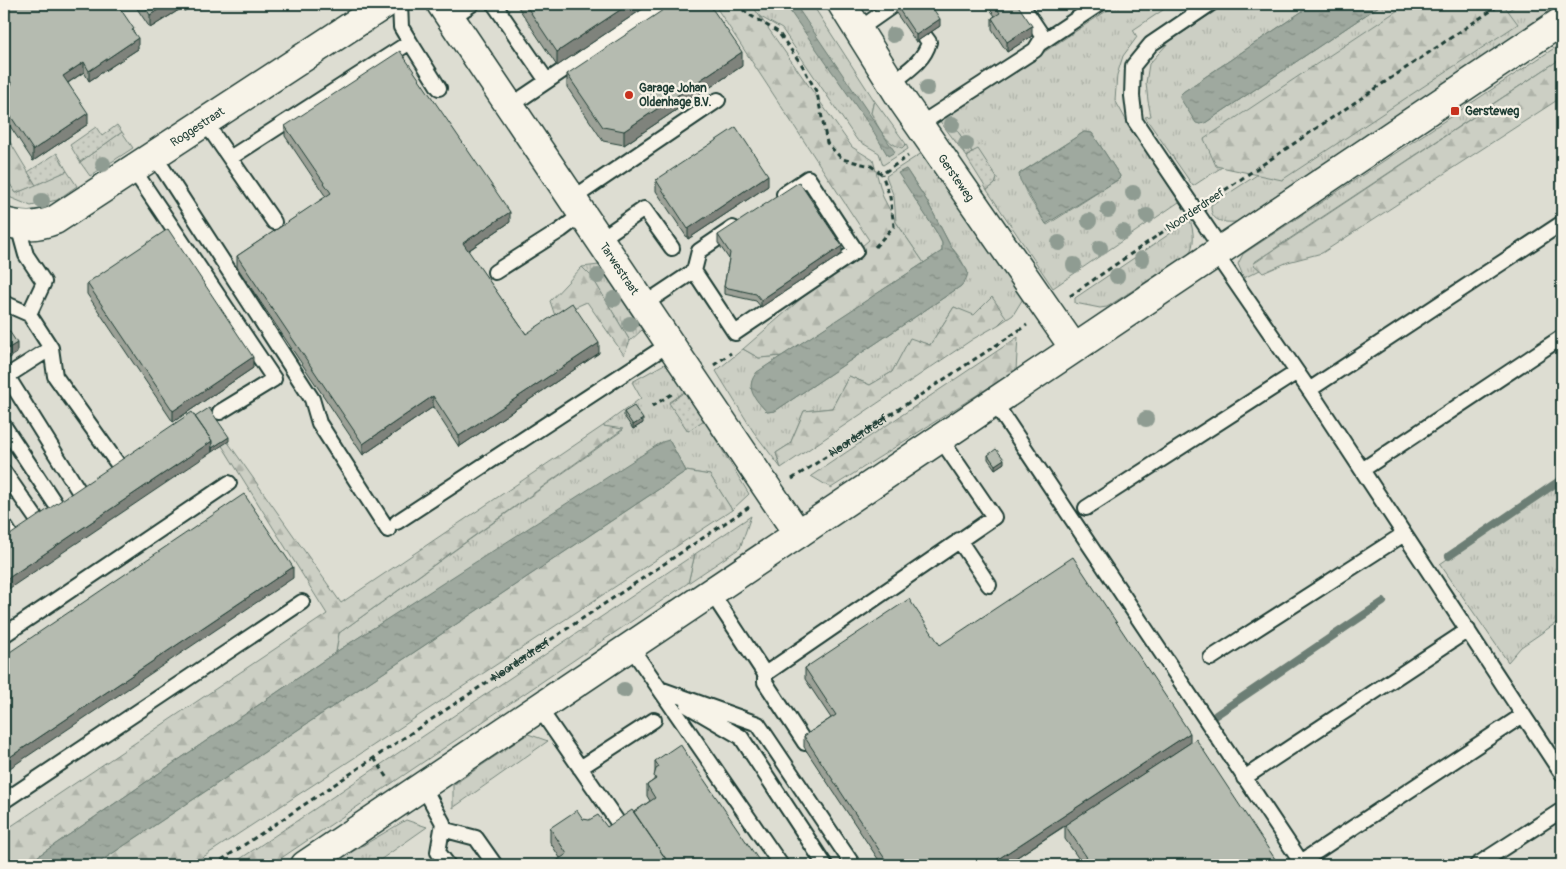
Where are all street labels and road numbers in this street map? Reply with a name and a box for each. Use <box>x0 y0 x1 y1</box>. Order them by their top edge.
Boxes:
street label: Roggestraat <box>168 104 228 150</box>
street label: Gersteweg <box>934 152 977 205</box>
street label: Noorderdreef <box>1163 185 1228 236</box>
street label: Tarwestraat <box>596 240 642 298</box>
street label: Noorderdreef <box>826 411 891 461</box>
street label: Noorderdreef <box>489 635 553 685</box>

